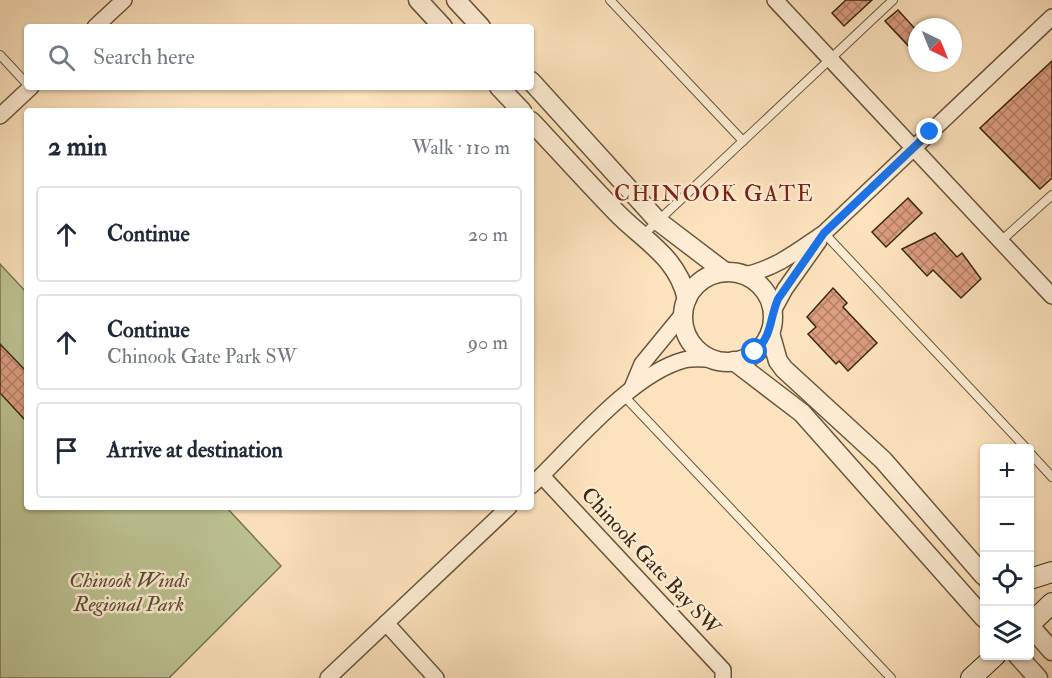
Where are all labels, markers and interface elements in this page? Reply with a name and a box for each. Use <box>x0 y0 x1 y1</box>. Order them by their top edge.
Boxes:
north arrow <box>908 18 962 72</box>
search box <box>24 24 534 90</box>
icon: search <box>45 41 78 74</box>
text: Search here <box>93 43 195 71</box>
route end <box>916 118 942 144</box>
text: 2 min <box>48 131 107 163</box>
text: Walk · 110 m <box>412 135 510 160</box>
district label: CHINOOK GATE <box>614 180 814 208</box>
icon: ahead <box>50 218 83 251</box>
text: Continue <box>107 220 190 248</box>
text: 20 m <box>468 222 508 247</box>
text: Continue <box>107 316 190 344</box>
icon: ahead <box>50 326 83 359</box>
text: 90 m <box>468 330 508 355</box>
route start <box>741 338 767 364</box>
text: Chinook Gate Park SW <box>107 344 297 369</box>
icon: arrive <box>50 434 83 467</box>
text: Arrive at destination <box>107 436 283 464</box>
map controls <box>980 444 1034 660</box>
button: + <box>980 444 1034 498</box>
street label: Chinook Gate Bay SW <box>575 482 727 641</box>
button: − <box>980 498 1034 552</box>
button: locate <box>980 552 1034 606</box>
park label: Chinook Winds Regional Park <box>69 567 190 618</box>
button: layers <box>980 606 1034 660</box>

